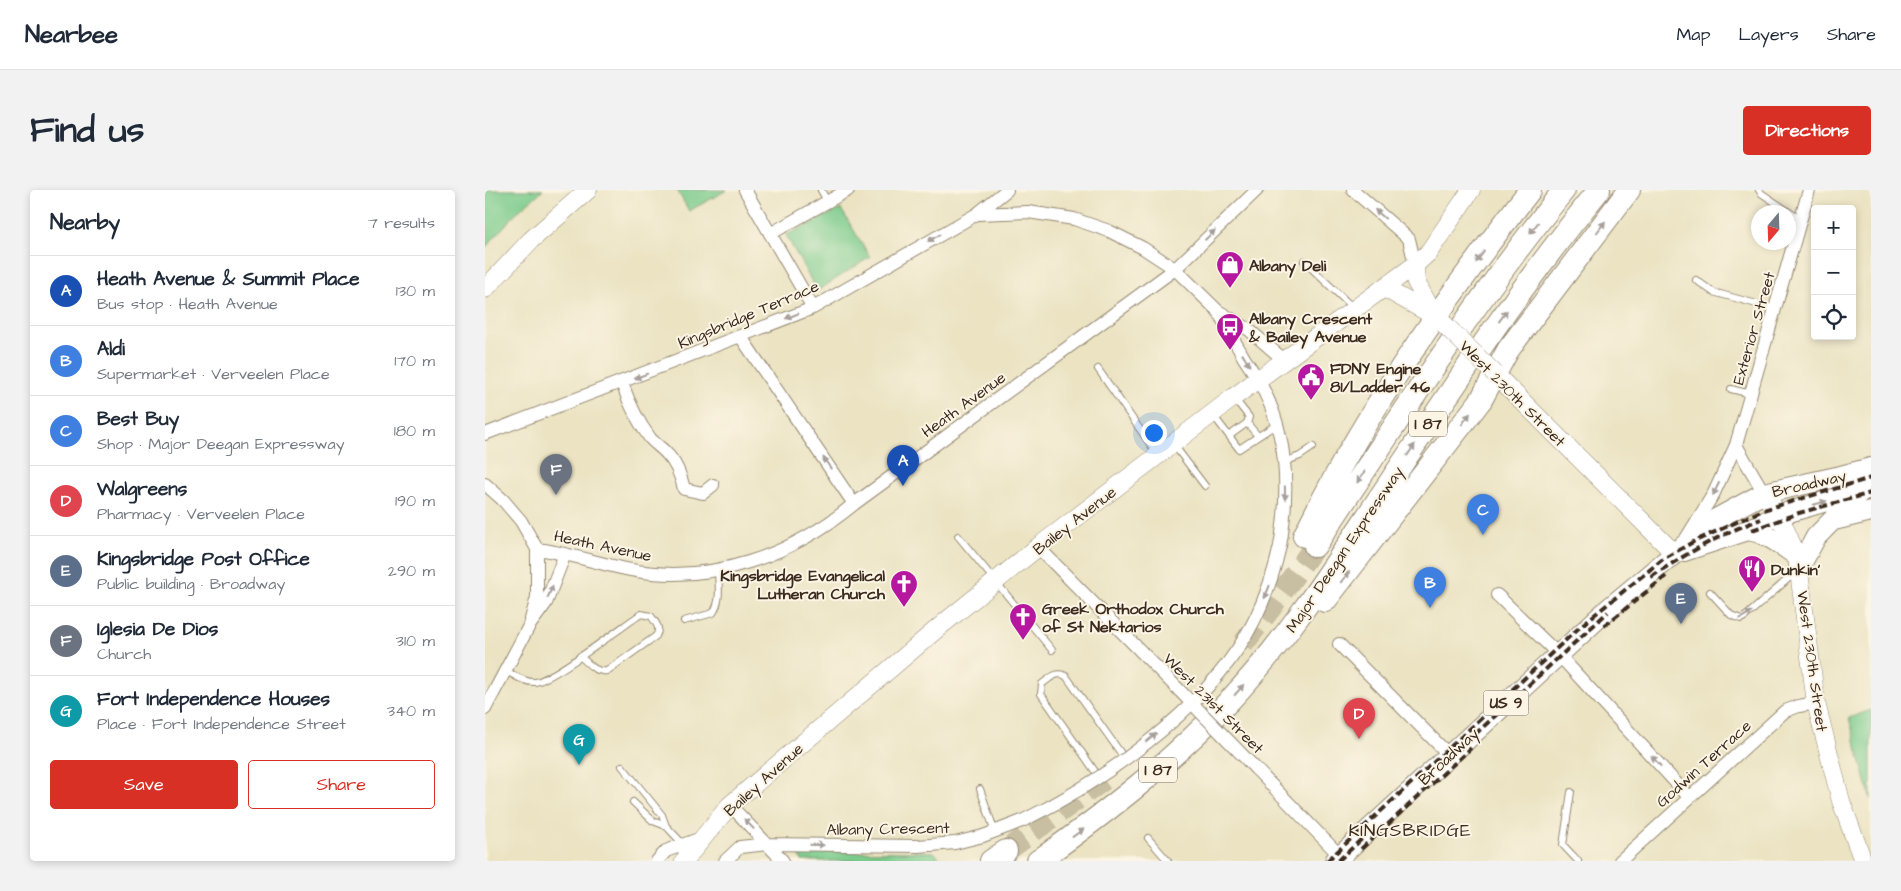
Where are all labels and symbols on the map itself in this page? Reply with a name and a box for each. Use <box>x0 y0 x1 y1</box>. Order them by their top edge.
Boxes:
north arrow <box>1751 205 1796 250</box>
one-way arrow <box>1374 208 1387 219</box>
one-way arrow <box>1596 220 1606 234</box>
one-way arrow <box>1528 221 1539 234</box>
one-way arrow <box>1204 230 1216 242</box>
one-way arrow <box>928 234 941 243</box>
shop icon: Albany Deli <box>1215 250 1245 289</box>
one-way arrow <box>1474 250 1485 263</box>
place label: Albany Deli <box>1249 255 1327 278</box>
street label: Exterior Street <box>1727 269 1781 388</box>
street label: Kingsbridge Terrace <box>674 275 823 356</box>
place label: Albany Crescent & Bailey Avenue <box>1248 308 1373 349</box>
one-way arrow <box>1498 309 1508 323</box>
bus stop icon: Albany Crescent & Bailey Avenue <box>1215 312 1245 351</box>
one-way arrow <box>785 313 799 321</box>
street label: West 230th Street <box>1454 336 1571 452</box>
one-way arrow <box>1241 354 1251 367</box>
place label: FDNY Engine 81/Ladder 46 <box>1330 358 1430 398</box>
public building icon: FDNY Engine 81/Ladder 46 <box>1296 362 1326 401</box>
street label: Heath Avenue <box>917 367 1010 443</box>
one-way arrow <box>634 372 648 380</box>
road number: I 87 <box>1409 412 1447 436</box>
one-way arrow <box>1461 412 1472 425</box>
your location <box>1141 420 1167 446</box>
one-way arrow <box>1406 443 1416 457</box>
pin: A <box>887 445 919 486</box>
pin: F <box>540 454 572 495</box>
one-way arrow <box>822 457 831 470</box>
street label: Major Deegan Expressway <box>1281 462 1410 638</box>
street label: Broadway <box>1770 465 1849 504</box>
one-way arrow <box>1356 470 1366 483</box>
street label: Bailey Avenue <box>1028 481 1122 561</box>
one-way arrow <box>1711 482 1720 497</box>
one-way arrow <box>1281 486 1289 502</box>
pin: C <box>1467 494 1499 535</box>
one-way arrow <box>1813 498 1828 506</box>
street label: Heath Avenue <box>552 525 654 567</box>
restaurant icon: Dunkin' <box>1737 554 1767 593</box>
place label: Dunkin' <box>1771 559 1821 581</box>
place label: Kingsbridge Evangelical Lutheran Church <box>720 565 886 605</box>
pin: B <box>1414 567 1446 608</box>
church icon: Kingsbridge Evangelical Lutheran Church <box>889 569 919 608</box>
one-way arrow <box>1340 570 1351 583</box>
pin: E <box>1665 583 1697 624</box>
one-way arrow <box>547 585 555 599</box>
one-way arrow <box>1262 585 1270 600</box>
street label: West 230th Street <box>1791 589 1833 734</box>
place label: Greek Orthodox Church of St Nektarios <box>1042 598 1225 638</box>
church icon: Greek Orthodox Church of St Nektarios <box>1008 602 1038 641</box>
one-way arrow <box>1739 610 1753 619</box>
street label: West 231st Street <box>1158 648 1269 759</box>
one-way arrow <box>1233 684 1244 697</box>
road number: US 9 <box>1483 690 1529 716</box>
pin: D <box>1343 698 1375 739</box>
street label: Godwin Terrace <box>1651 715 1756 812</box>
street label: Broadway <box>1414 723 1485 791</box>
pin: G <box>563 724 595 765</box>
one-way arrow <box>1144 733 1157 744</box>
street label: Bailey Avenue <box>719 738 809 822</box>
one-way arrow <box>1650 756 1662 768</box>
road number: I 87 <box>1139 758 1177 782</box>
street label: Albany Crescent <box>826 817 950 842</box>
district label: KINGSBRIDGE <box>1348 818 1472 843</box>
one-way arrow <box>743 819 755 831</box>
one-way arrow <box>1071 827 1084 838</box>
one-way arrow <box>809 841 825 849</box>

